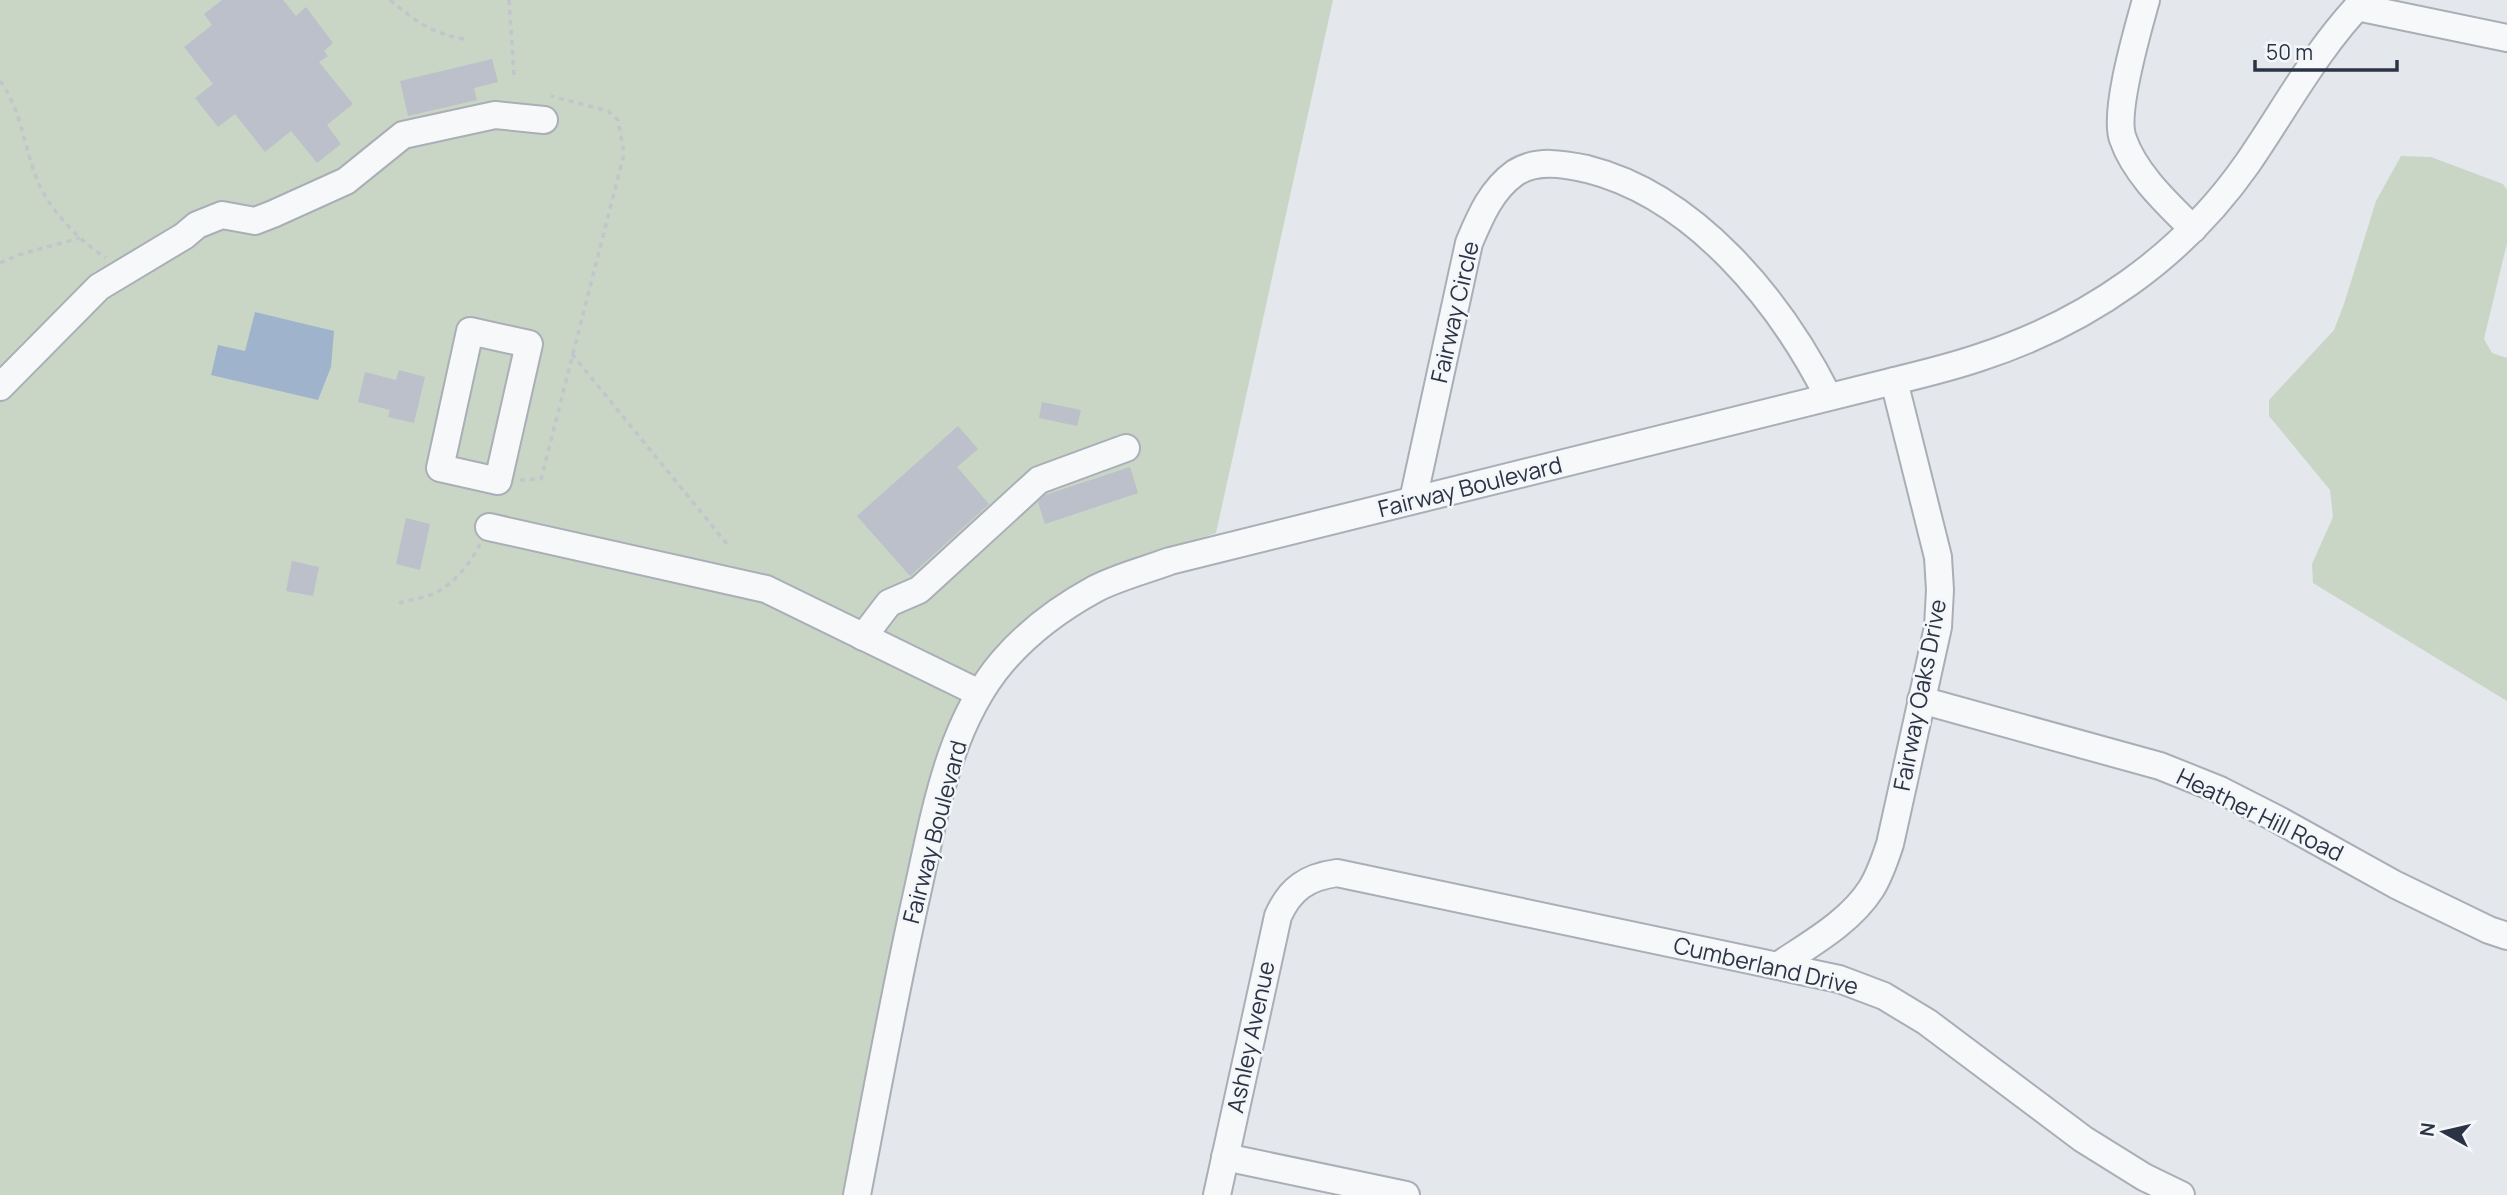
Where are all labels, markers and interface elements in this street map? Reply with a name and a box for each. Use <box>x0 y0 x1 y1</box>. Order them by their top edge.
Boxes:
scale bar <box>2255 28 2397 72</box>
text: 50 m <box>2266 38 2313 66</box>
street label: Fairway Circle <box>1422 238 1486 386</box>
street label: Fairway Boulevard <box>1374 448 1565 524</box>
street label: Fairway Oaks Drive <box>1885 596 1953 793</box>
street label: Fairway Boulevard <box>894 737 974 927</box>
street label: Heather Hill Road <box>2172 760 2349 868</box>
street label: Cumberland Drive <box>1671 928 1862 1002</box>
street label: Ashley Avenue <box>1218 958 1282 1116</box>
north arrow <box>2409 1097 2479 1167</box>
text: N <box>2413 1121 2441 1138</box>

